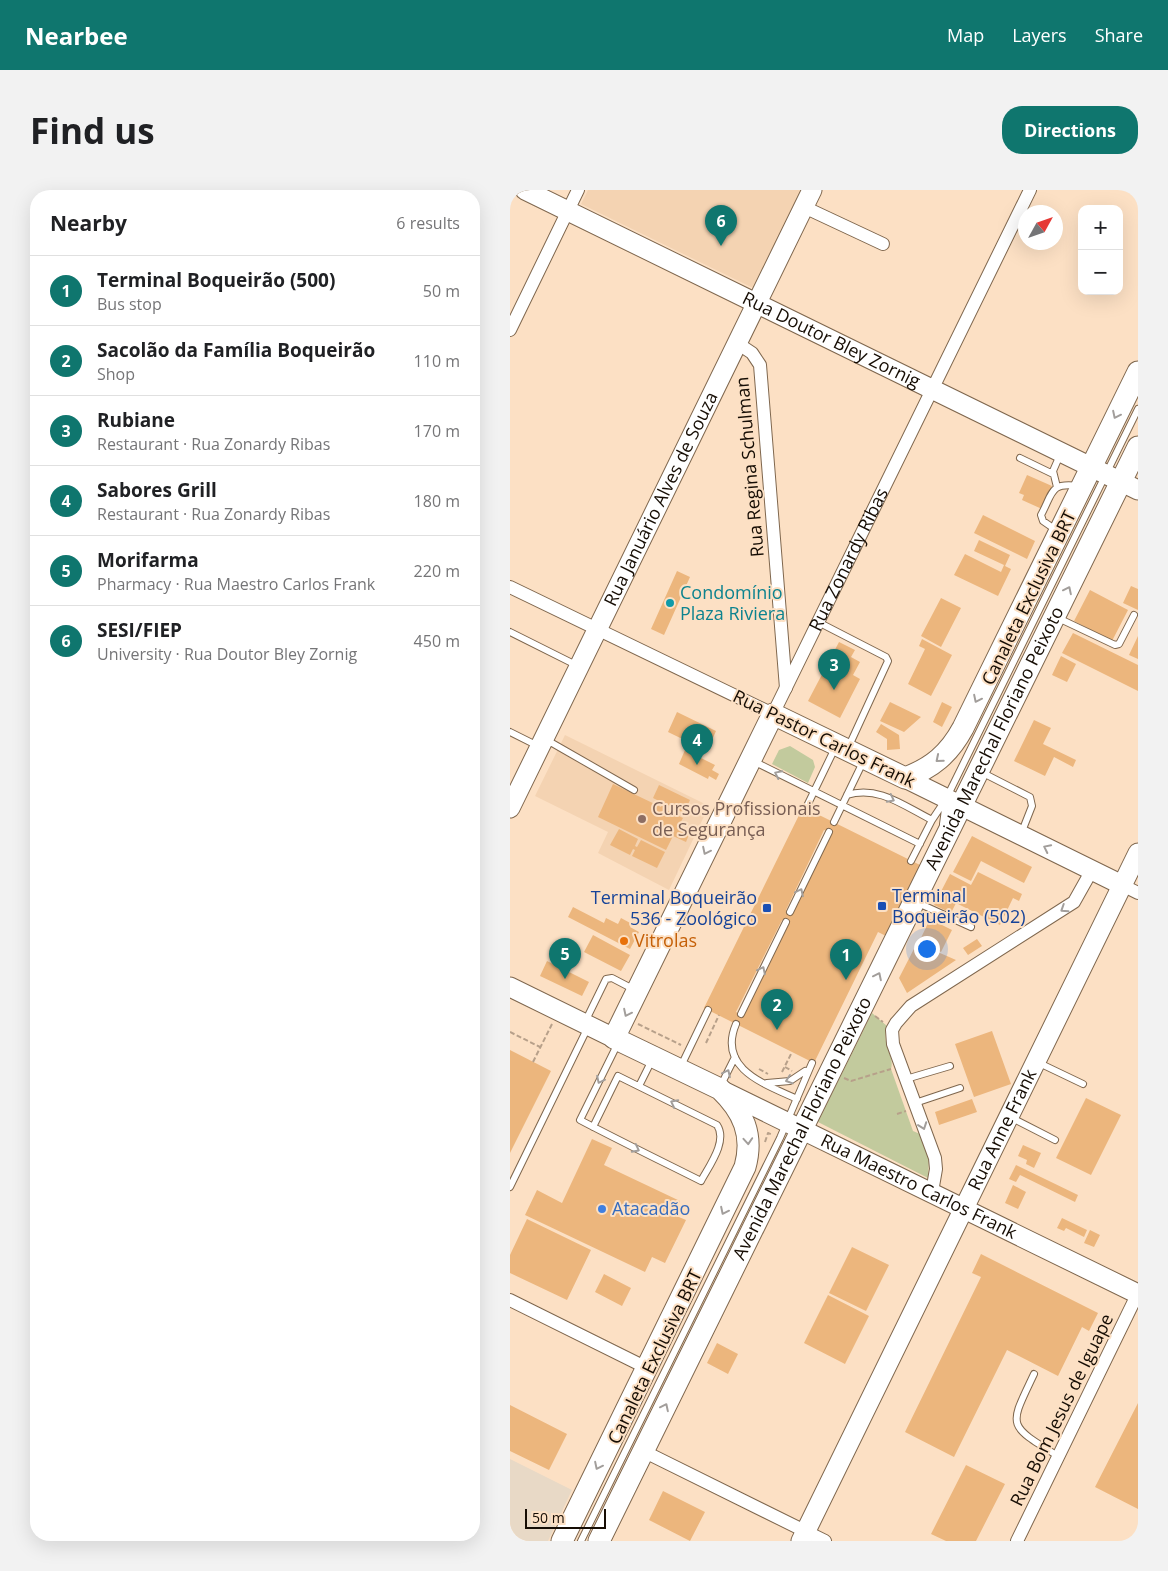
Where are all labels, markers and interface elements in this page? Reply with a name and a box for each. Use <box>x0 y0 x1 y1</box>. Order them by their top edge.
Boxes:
text: Nearbee <box>25 19 128 52</box>
text: Map <box>947 23 984 47</box>
text: Layers <box>1012 23 1067 47</box>
text: Share <box>1095 23 1143 47</box>
button: Directions <box>1002 106 1138 154</box>
text: Find us <box>30 107 155 154</box>
pin: 6 <box>705 205 737 246</box>
north arrow <box>1018 205 1063 250</box>
map controls <box>1078 205 1123 295</box>
button: + <box>1078 205 1123 250</box>
text: Nearby <box>50 209 127 237</box>
text: 6 results <box>396 212 460 234</box>
button: − <box>1078 250 1123 295</box>
text: Terminal Boqueirão (500) <box>97 267 335 293</box>
text: 1 <box>61 280 71 302</box>
text: 50 m <box>423 280 460 302</box>
street label: Rua Doutor Bley Zornig <box>739 285 925 393</box>
text: Bus stop <box>97 293 162 315</box>
text: Sacolão da Família Boqueirão <box>97 337 375 363</box>
text: 2 <box>61 350 71 372</box>
text: 110 m <box>414 350 460 372</box>
text: Shop <box>97 363 135 385</box>
street label: Rua Regina Schulman <box>729 376 769 558</box>
street label: Rua Januário Alves de Souza <box>598 387 723 610</box>
text: Rubiane <box>97 407 175 433</box>
one-way arrow <box>1113 410 1123 419</box>
text: 3 <box>61 420 71 442</box>
text: 170 m <box>414 420 460 442</box>
text: Restaurant · Rua Zonardy Ribas <box>97 433 330 455</box>
text: Sabores Grill <box>97 477 217 503</box>
street label: Rua Zonardy Ribas <box>803 484 893 635</box>
text: 4 <box>61 490 71 512</box>
text: 180 m <box>414 490 460 512</box>
text: Restaurant · Rua Zonardy Ribas <box>97 503 330 525</box>
street label: Canaleta Exclusiva BRT <box>975 506 1081 689</box>
text: Morifarma <box>97 547 199 573</box>
text: 5 <box>61 560 71 582</box>
text: 220 m <box>414 560 460 582</box>
text: Pharmacy · Rua Maestro Carlos Frank <box>97 573 375 595</box>
place label: Condomínio Plaza Riviera <box>680 580 785 625</box>
one-way arrow <box>1062 586 1072 595</box>
marker: Condomínio Plaza Riviera <box>664 597 676 609</box>
street label: Avenida Marechal Floriano Peixoto <box>919 602 1069 873</box>
text: SESI/FIEP <box>97 617 182 643</box>
text: 6 <box>61 630 71 652</box>
text: 450 m <box>414 630 460 652</box>
text: University · Rua Doutor Bley Zornig <box>97 643 357 665</box>
pin: 3 <box>818 649 850 690</box>
street label: Rua Pastor Carlos Frank <box>729 683 920 793</box>
one-way arrow <box>973 694 983 703</box>
pin: 4 <box>681 724 713 765</box>
one-way arrow <box>936 754 945 763</box>
one-way arrow <box>775 770 784 780</box>
one-way arrow <box>886 793 895 803</box>
place label: Cursos Profissionais de Segurança <box>652 796 821 841</box>
marker: Cursos Profissionais de Segurança <box>636 813 648 825</box>
one-way arrow <box>1043 844 1052 855</box>
one-way arrow <box>702 846 712 855</box>
place label: Terminal Boqueirão (502) <box>892 883 1026 928</box>
place label: Terminal Boqueirão 536 - Zoológico <box>591 885 757 930</box>
one-way arrow <box>794 888 804 897</box>
marker: Terminal Boqueirão (502) <box>876 900 888 912</box>
marker: Terminal Boqueirão 536 - Zoológico <box>761 902 773 914</box>
one-way arrow <box>1060 903 1070 912</box>
place label: Vitrolas <box>634 928 697 952</box>
marker: Vitrolas <box>618 935 630 947</box>
your location <box>914 936 940 962</box>
pin: 5 <box>549 938 581 979</box>
pin: 1 <box>830 939 862 980</box>
one-way arrow <box>756 966 766 975</box>
one-way arrow <box>871 972 881 981</box>
pin: 2 <box>761 989 793 1030</box>
street label: Avenida Marechal Floriano Peixoto <box>726 992 876 1264</box>
one-way arrow <box>622 1008 633 1017</box>
street label: Rua Anne Frank <box>962 1064 1042 1194</box>
one-way arrow <box>721 1069 732 1078</box>
one-way arrow <box>596 1075 606 1084</box>
one-way arrow <box>785 1075 794 1085</box>
one-way arrow <box>670 1099 679 1109</box>
one-way arrow <box>917 1121 927 1130</box>
street label: Rua Maestro Carlos Frank <box>817 1128 1022 1244</box>
one-way arrow <box>742 1137 753 1145</box>
one-way arrow <box>631 1143 640 1153</box>
place label: Atacadão <box>612 1196 690 1220</box>
marker: Atacadão <box>596 1203 608 1215</box>
one-way arrow <box>720 1205 730 1214</box>
street label: Canaleta Exclusiva BRT <box>601 1265 707 1448</box>
street label: Rua Bom Jesus de Iguape <box>1004 1309 1118 1510</box>
one-way arrow <box>658 1404 668 1413</box>
one-way arrow <box>594 1461 604 1470</box>
scale bar <box>525 1506 606 1529</box>
text: 50 m <box>532 1508 565 1527</box>

